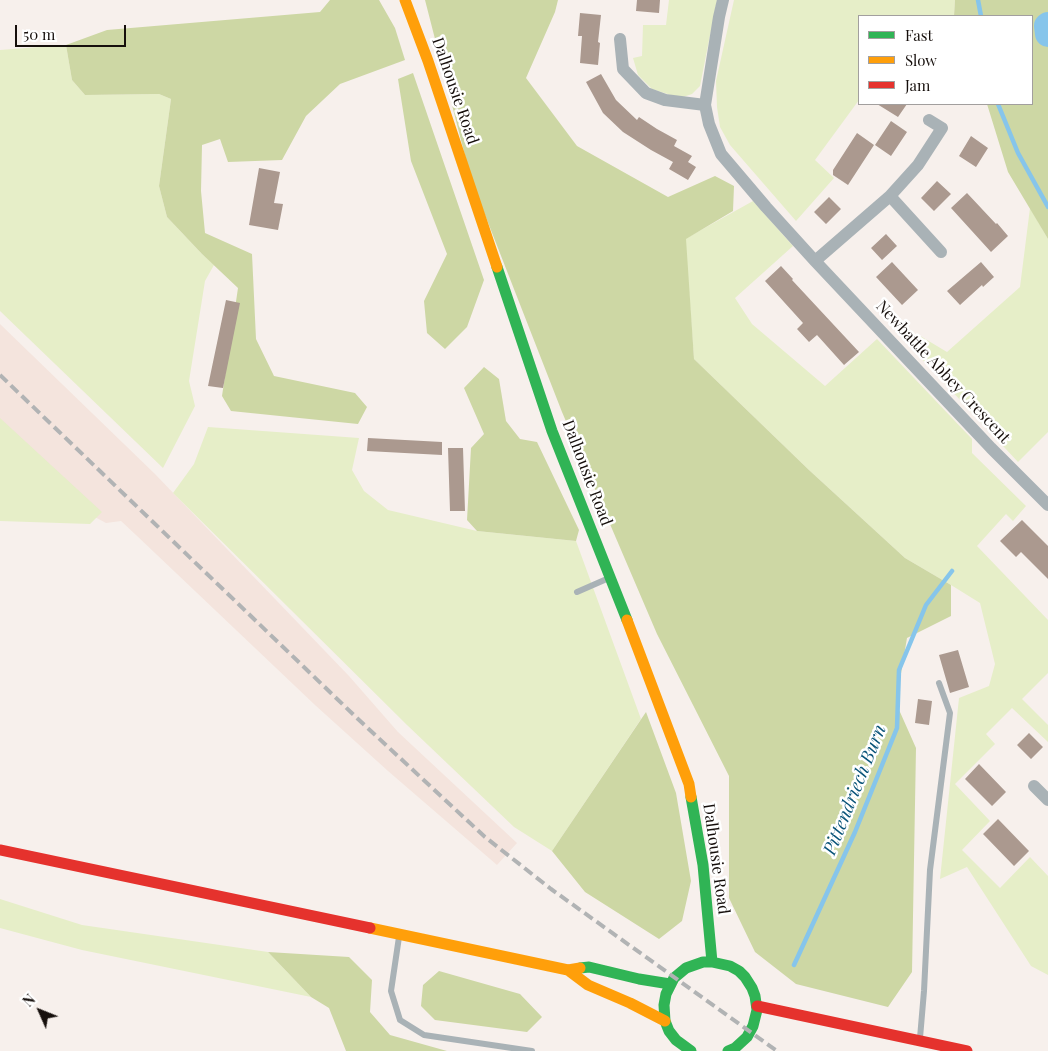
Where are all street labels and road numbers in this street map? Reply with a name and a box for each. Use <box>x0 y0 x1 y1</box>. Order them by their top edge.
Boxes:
street label: Dalhousie Road <box>428 35 482 147</box>
street label: Newbattle Abbey Crescent <box>872 297 1014 447</box>
street label: Dalhousie Road <box>558 417 616 529</box>
street label: Dalhousie Road <box>699 802 733 916</box>

